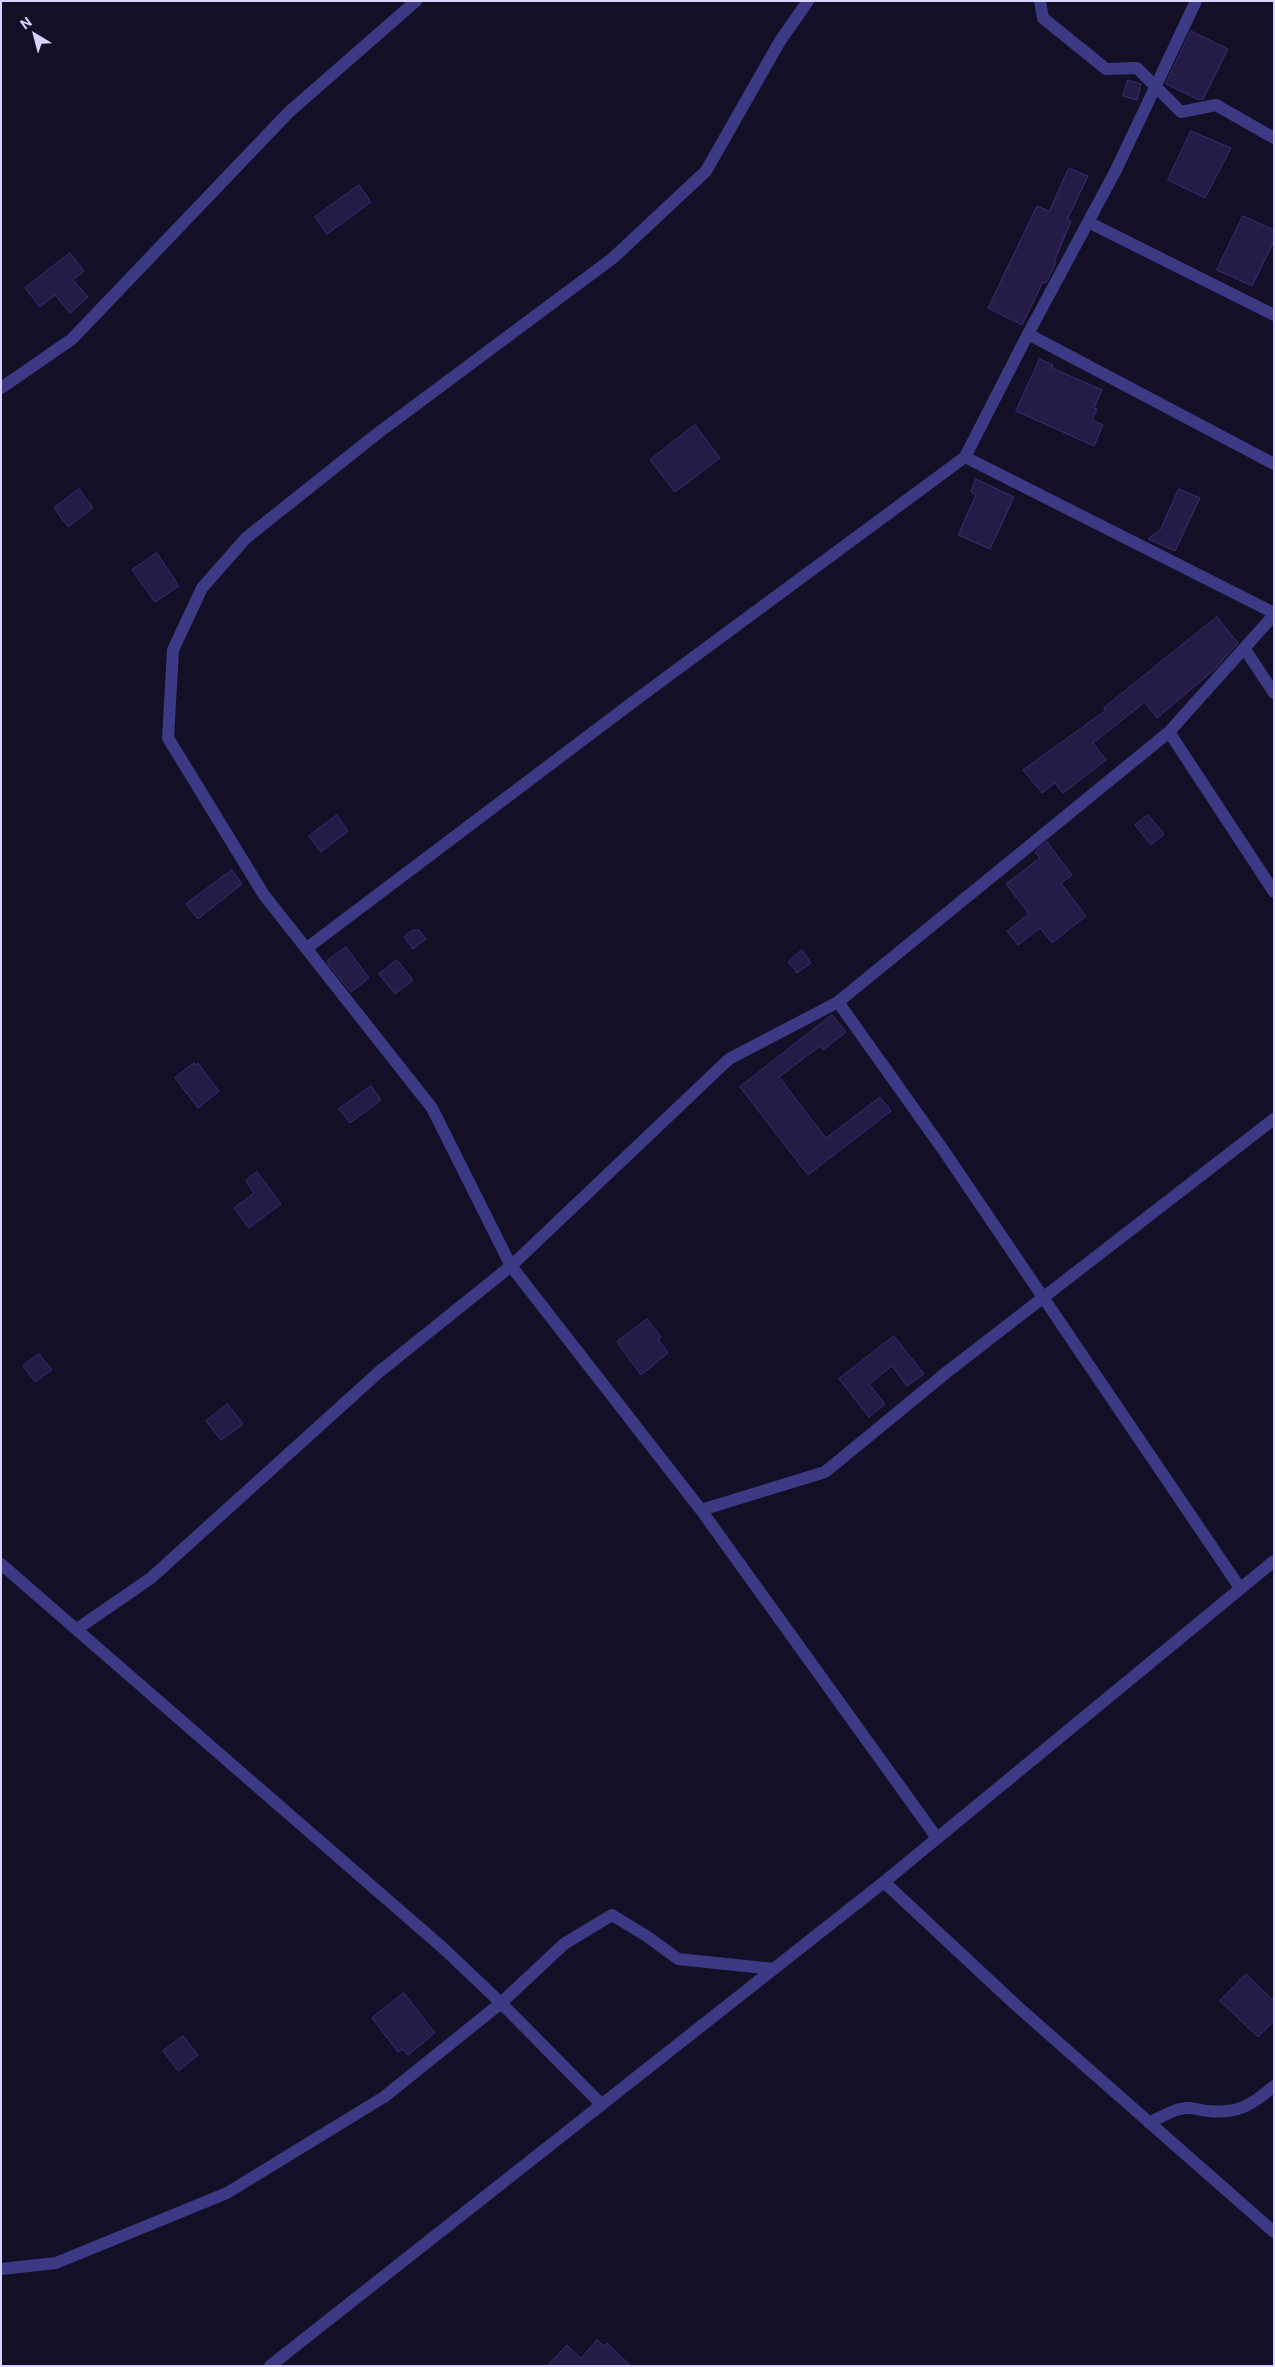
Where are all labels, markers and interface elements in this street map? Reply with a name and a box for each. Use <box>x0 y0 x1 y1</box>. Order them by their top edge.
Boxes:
north arrow <box>10 10 60 60</box>
text: N <box>17 14 35 32</box>

